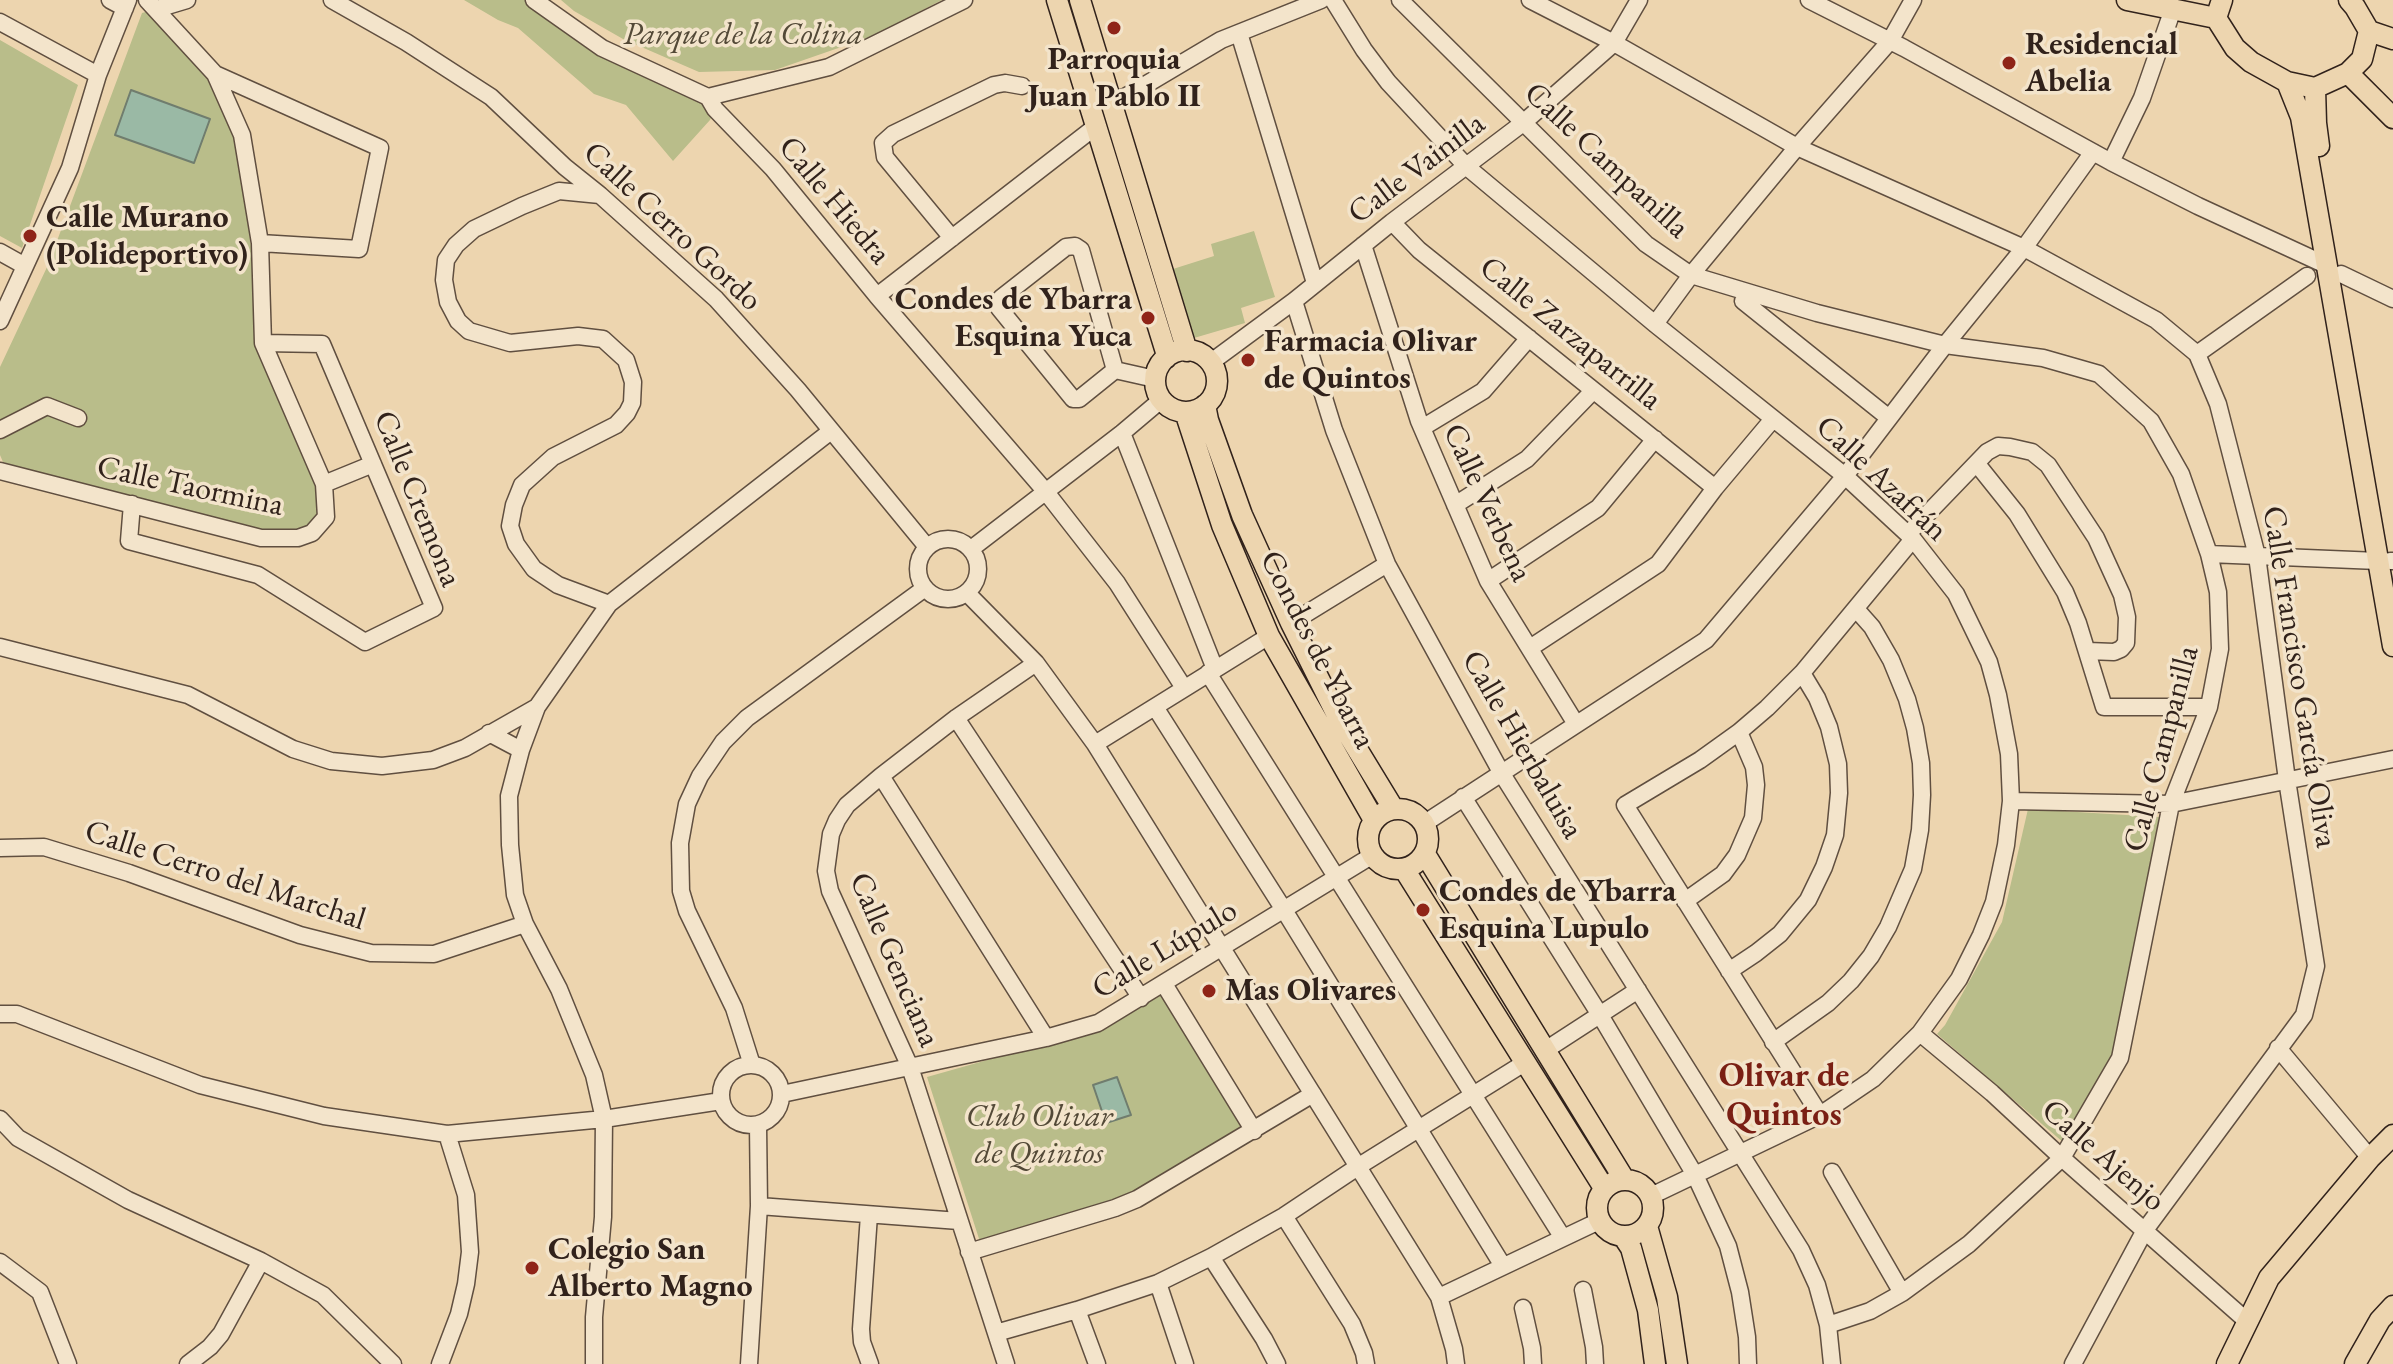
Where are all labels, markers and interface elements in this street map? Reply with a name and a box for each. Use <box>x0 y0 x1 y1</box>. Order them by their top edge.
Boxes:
park label: Parque de la Colina <box>623 16 863 54</box>
marker: Parroquia Juan Pablo II <box>1105 19 1123 37</box>
place label: Residencial Abelia <box>2025 26 2178 101</box>
place label: Parroquia Juan Pablo II <box>1027 41 1201 116</box>
marker: Residencial Abelia <box>2000 54 2018 72</box>
street label: Calle Campanilla <box>1515 75 1697 247</box>
street label: Calle Vainilla <box>1341 105 1493 233</box>
street label: Calle Hiedra <box>769 129 899 273</box>
street label: Calle Cerro Gordo <box>575 134 769 320</box>
place label: Calle Murano (Polideportivo) <box>46 199 248 274</box>
marker: Calle Murano (Polideportivo) <box>21 227 39 245</box>
street label: Calle Zarzaparrilla <box>1471 249 1669 419</box>
place label: Condes de Ybarra Esquina Yuca <box>895 281 1132 356</box>
marker: Condes de Ybarra Esquina Yuca <box>1139 309 1157 327</box>
place label: Farmacia Olivar de Quintos <box>1264 323 1477 398</box>
marker: Farmacia Olivar de Quintos <box>1239 351 1257 369</box>
street label: Calle Cremona <box>364 406 470 592</box>
street label: Calle Azafrán <box>1807 408 1955 550</box>
street label: Calle Verbena <box>1434 418 1540 588</box>
street label: Calle Taormina <box>93 449 287 525</box>
street label: Calle Francisco García Oliva <box>2253 503 2345 851</box>
street label: Condes de Ybarra <box>1251 545 1383 755</box>
street label: Calle Campanilla <box>2116 642 2208 856</box>
street label: Calle Hierbaluisa <box>1453 644 1591 846</box>
street label: Calle Cerro del Marchal <box>80 812 370 940</box>
street label: Calle Genciana <box>840 867 948 1053</box>
place label: Condes de Ybarra Esquina Lupulo <box>1439 873 1676 948</box>
street label: Calle Lúpulo <box>1086 892 1244 1008</box>
marker: Condes de Ybarra Esquina Lupulo <box>1414 901 1432 919</box>
place label: Mas Olivares <box>1225 972 1396 1010</box>
marker: Mas Olivares <box>1200 982 1218 1000</box>
district label: Olivar de Quintos <box>1719 1057 1849 1136</box>
street label: Calle Ajenjo <box>2033 1092 2173 1220</box>
park label: Club Olivar de Quintos <box>966 1098 1112 1173</box>
place label: Colegio San Alberto Magno <box>548 1231 753 1306</box>
marker: Colegio San Alberto Magno <box>523 1259 541 1277</box>

